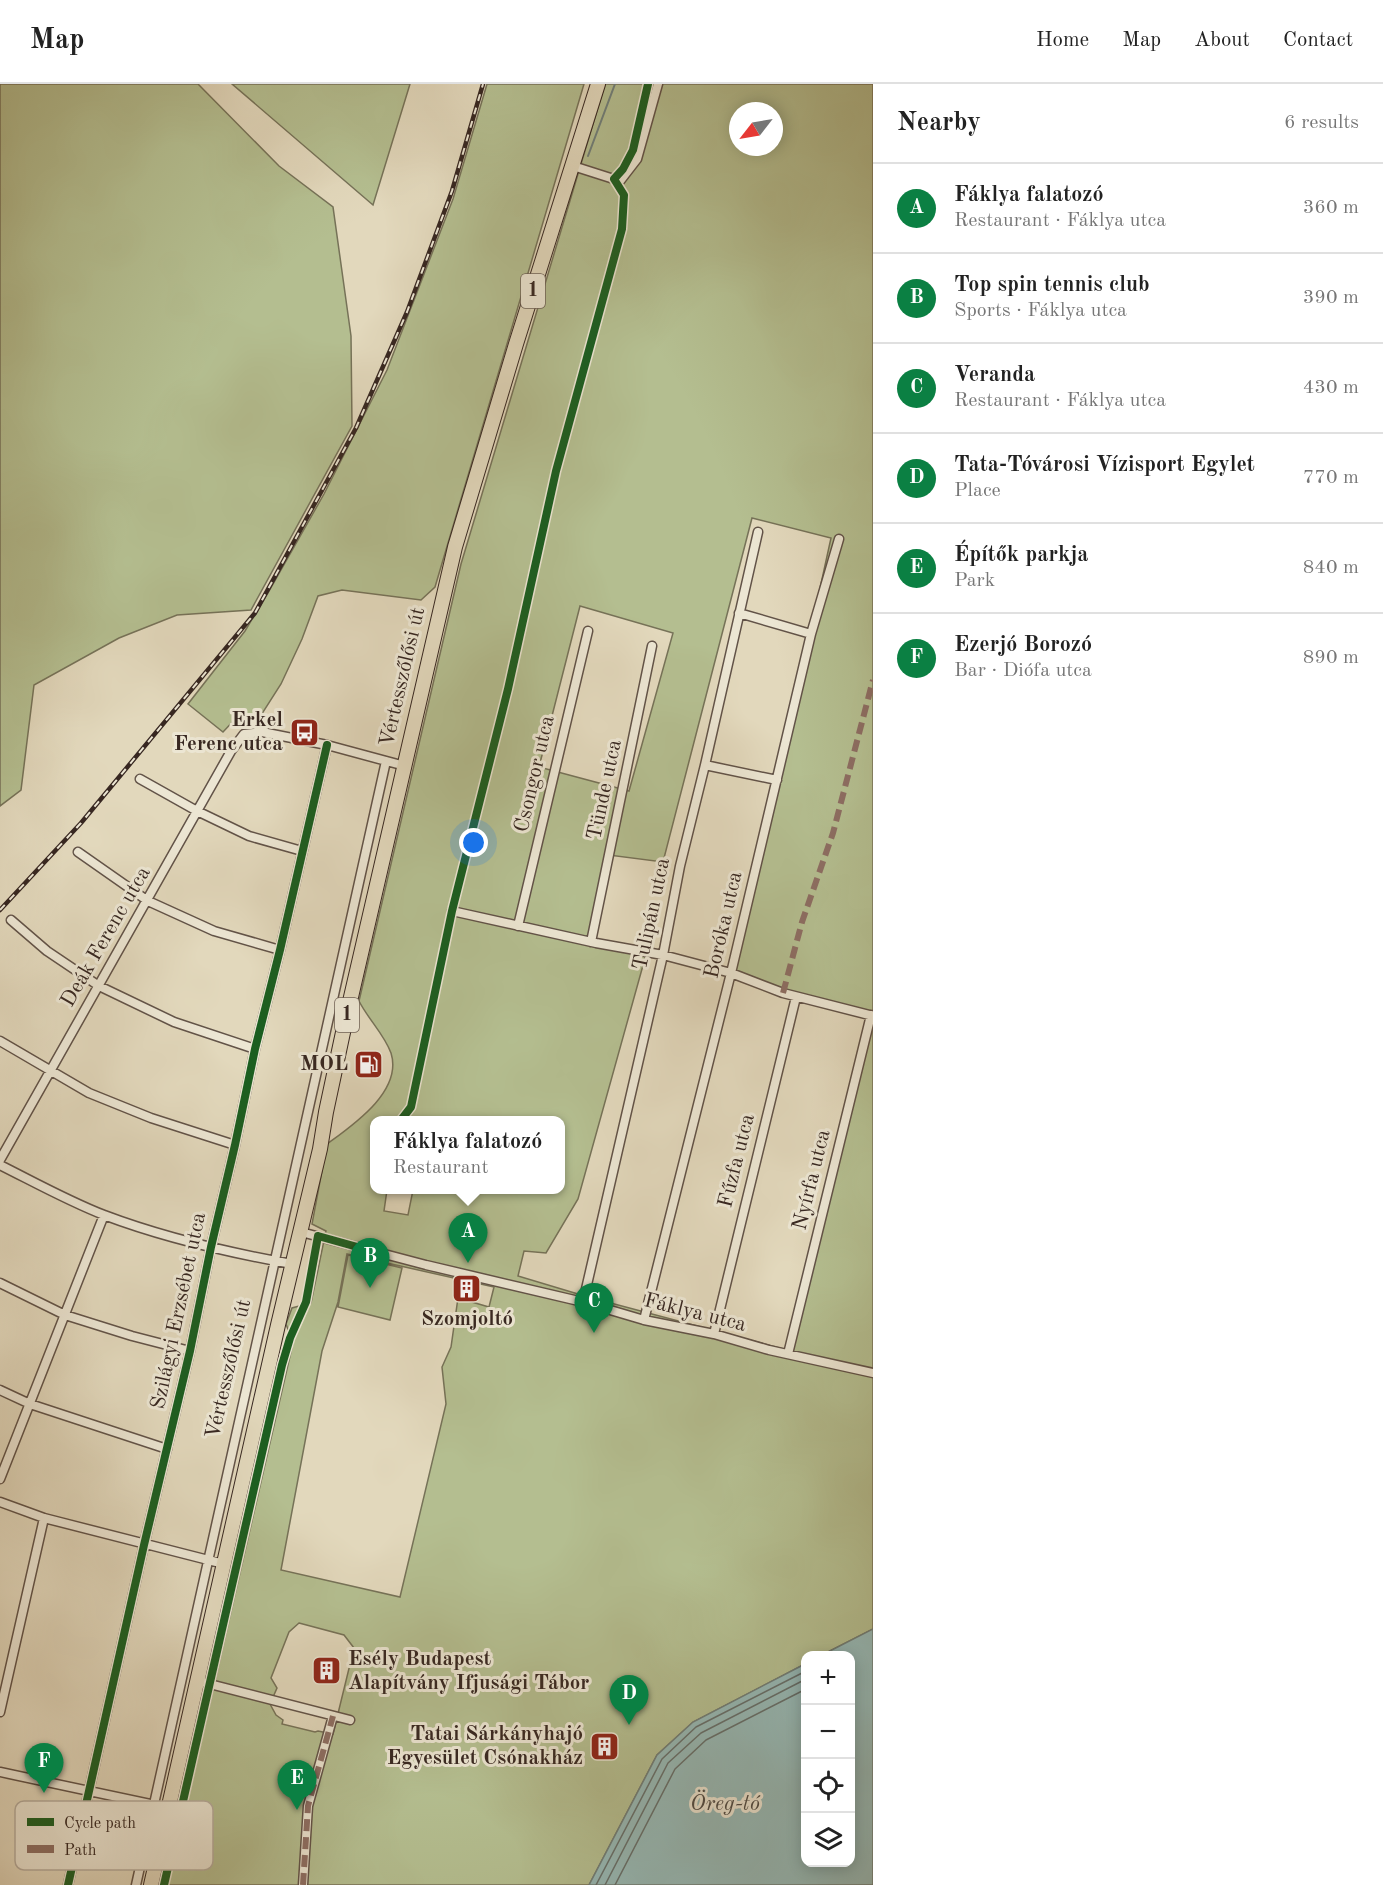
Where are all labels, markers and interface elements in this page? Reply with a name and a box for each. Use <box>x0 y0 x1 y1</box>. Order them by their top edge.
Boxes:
text: Map <box>30 27 84 55</box>
text: Home <box>1036 30 1089 51</box>
text: Map <box>1122 30 1161 51</box>
text: About <box>1194 30 1250 51</box>
text: Contact <box>1283 30 1353 51</box>
north arrow <box>729 102 783 156</box>
text: Nearby <box>897 110 981 136</box>
text: 6 results <box>1284 113 1359 133</box>
text: Fáklya falatozó <box>954 184 1103 206</box>
text: A <box>909 198 924 218</box>
text: 360 m <box>1303 198 1359 218</box>
text: Restaurant · Fáklya utca <box>954 211 1166 231</box>
road number: 1 <box>521 274 545 308</box>
text: Top spin tennis club <box>954 274 1150 296</box>
text: B <box>909 288 924 308</box>
text: 390 m <box>1303 288 1359 308</box>
text: Sports · Fáklya utca <box>954 301 1127 321</box>
text: Veranda <box>954 364 1035 386</box>
text: C <box>910 378 923 398</box>
text: 430 m <box>1303 378 1359 398</box>
text: Restaurant · Fáklya utca <box>954 391 1166 411</box>
text: Tata-Tóvárosi Vízisport Egylet <box>954 454 1255 476</box>
text: D <box>909 468 924 488</box>
text: 770 m <box>1303 468 1359 488</box>
text: Place <box>954 481 1001 501</box>
text: Építők parkja <box>954 544 1088 566</box>
text: E <box>910 558 923 578</box>
text: 840 m <box>1303 558 1359 578</box>
text: Park <box>954 571 995 591</box>
street label: Vértesszőlősi út <box>377 605 429 749</box>
text: Ezerjó Borozó <box>954 634 1092 656</box>
text: F <box>910 648 923 668</box>
text: 890 m <box>1303 648 1359 668</box>
text: Bar · Diófa utca <box>954 661 1092 681</box>
place label: Erkel Ferenc utca <box>174 710 283 755</box>
street label: Csongor utca <box>511 714 559 834</box>
bus stop icon: Erkel Ferenc utca <box>288 716 320 748</box>
street label: Tünde utca <box>584 738 626 842</box>
your location <box>459 828 488 857</box>
street label: Tulipán utca <box>630 856 674 972</box>
street label: Deák Ferenc utca <box>57 863 155 1011</box>
street label: Boróka utca <box>701 869 747 981</box>
road number: 1 <box>335 998 359 1032</box>
fuel station icon: MOL <box>353 1048 385 1080</box>
place label: MOL <box>300 1054 348 1075</box>
street label: Fűzfa utca <box>715 1112 759 1210</box>
popup <box>370 1116 565 1194</box>
street label: Nyírfa utca <box>789 1128 835 1232</box>
text: Fáklya falatozó <box>393 1131 542 1153</box>
text: Restaurant <box>393 1158 488 1178</box>
street label: Szilágyi Erzsébet utca <box>148 1211 210 1411</box>
pin: A <box>448 1214 488 1263</box>
pin: B <box>350 1238 389 1288</box>
building icon: Szomjoltó <box>451 1272 483 1304</box>
pin: C <box>574 1284 614 1333</box>
street label: Fáklya utca <box>642 1290 748 1336</box>
street label: Vértesszőlősi út <box>203 1297 255 1441</box>
place label: Szomjoltó <box>421 1309 513 1330</box>
place label: Esély Budapest Alapítvány Ifjusági Tábor <box>348 1649 589 1694</box>
map controls <box>801 1651 855 1867</box>
button: + <box>801 1651 855 1705</box>
building icon: Esély Budapest Alapítvány Ifjusági Tábor <box>311 1655 343 1687</box>
pin: D <box>610 1676 648 1725</box>
button: − <box>801 1705 855 1759</box>
place label: Tatai Sárkányhajó Egyesület Csónakház <box>387 1724 583 1769</box>
building icon: Tatai Sárkányhajó Egyesület Csónakház <box>588 1730 620 1762</box>
pin: F <box>24 1744 63 1793</box>
button: locate <box>801 1759 855 1813</box>
pin: E <box>278 1760 316 1810</box>
water label: Öreg-tó <box>690 1789 761 1815</box>
legend <box>15 1801 213 1870</box>
button: layers <box>801 1813 855 1867</box>
text: Cycle path <box>64 1816 136 1832</box>
text: Path <box>64 1843 97 1859</box>

